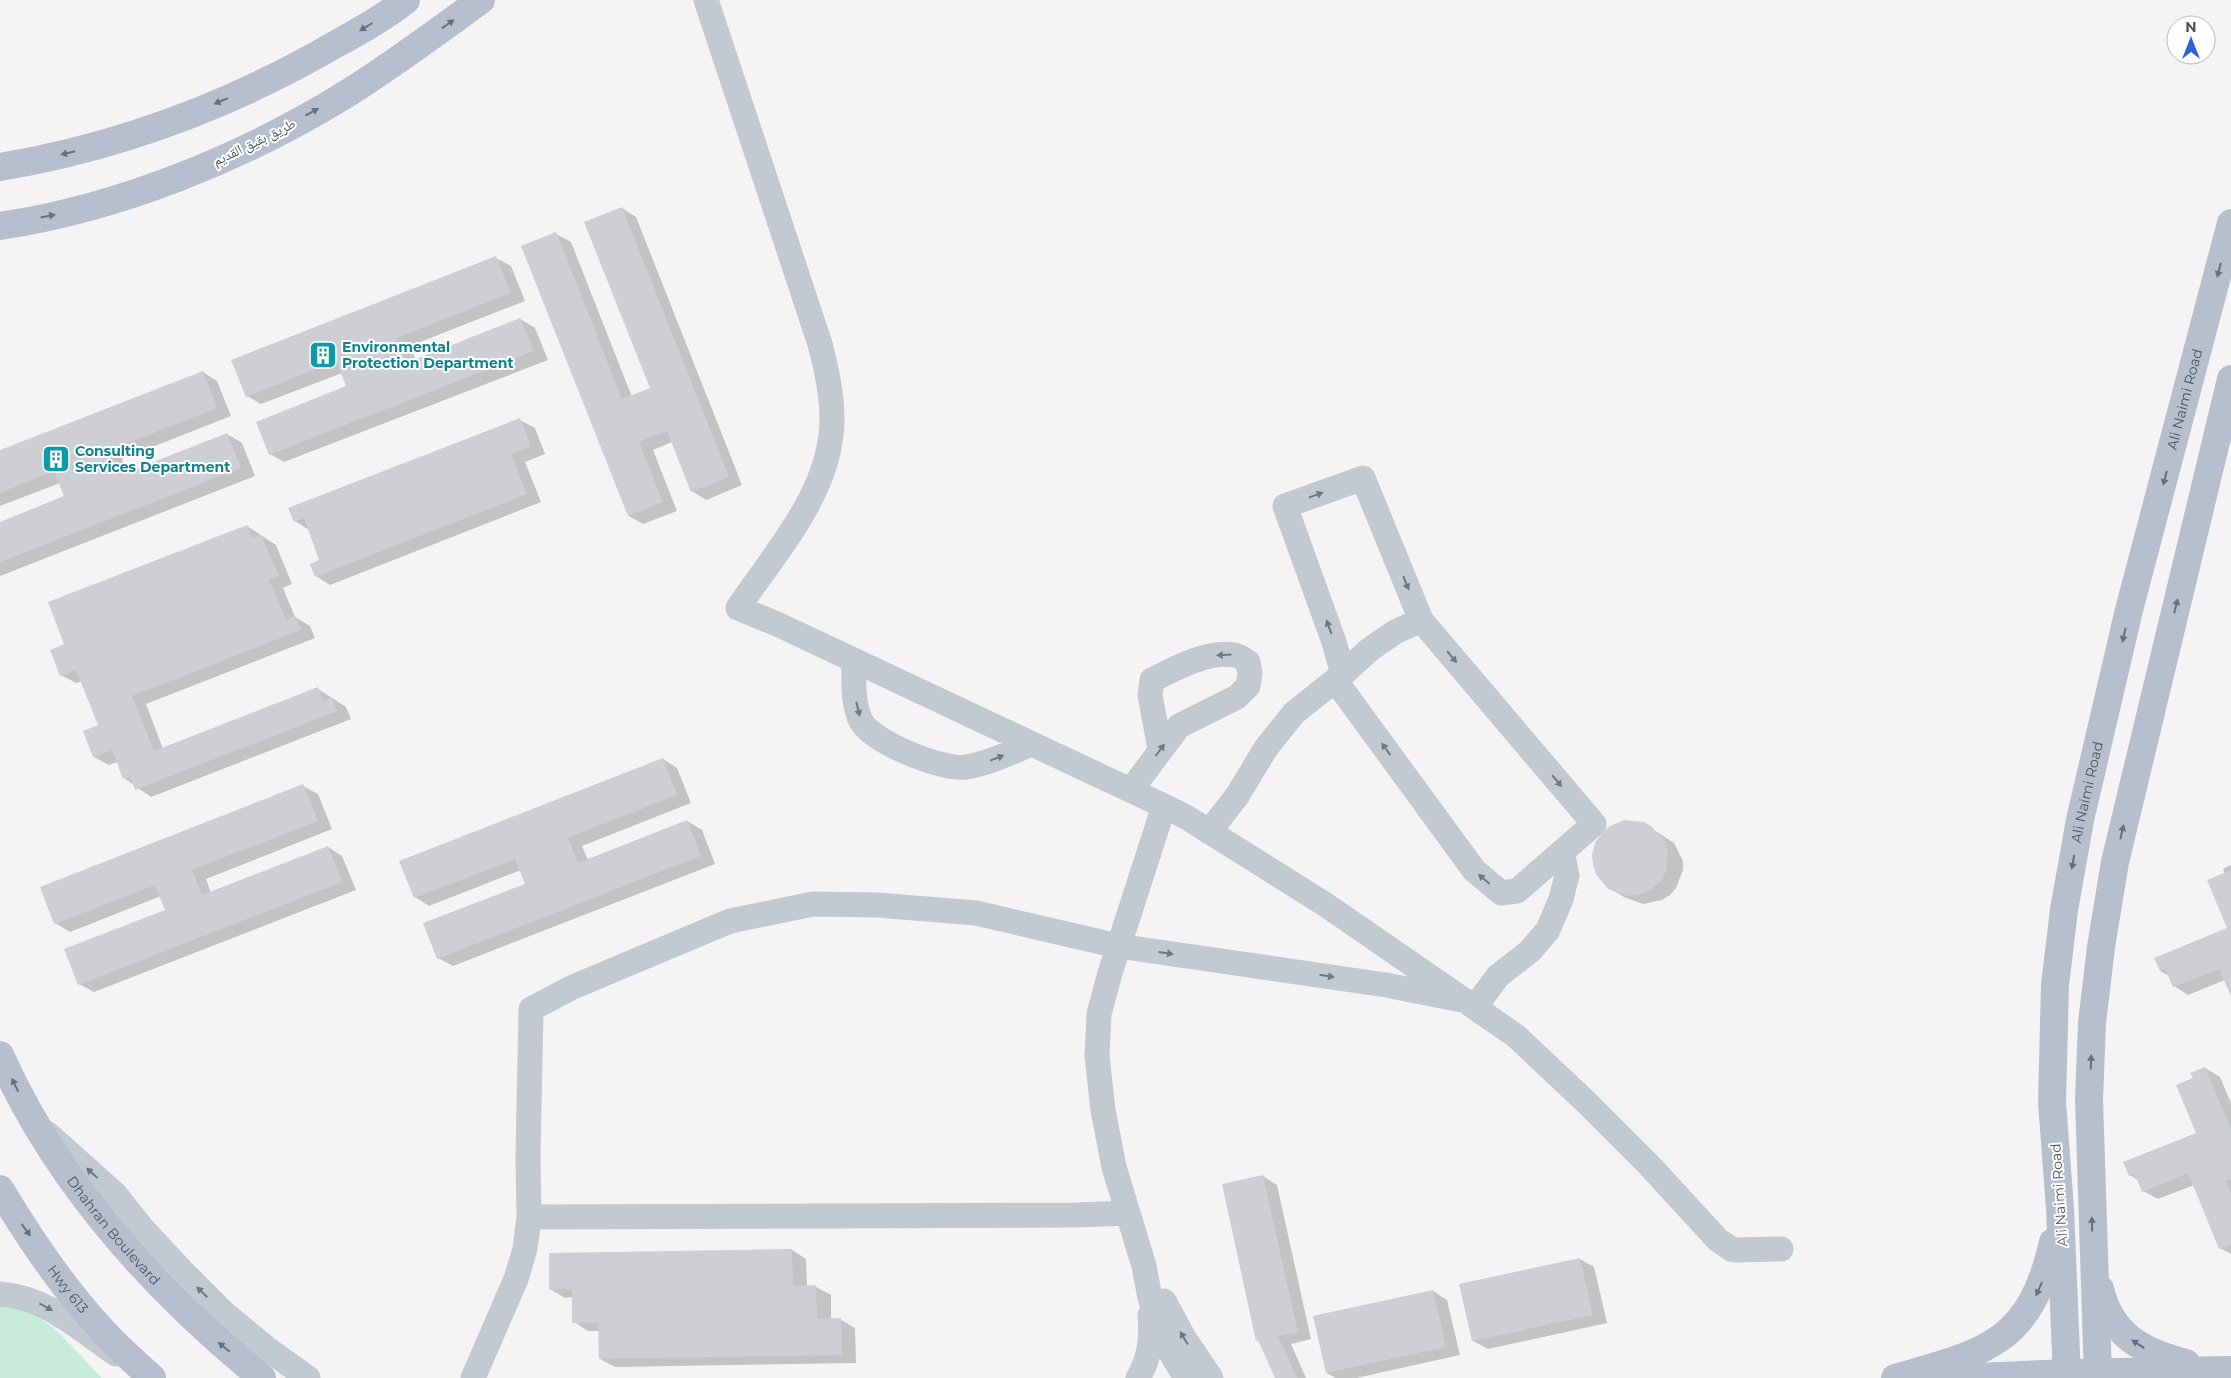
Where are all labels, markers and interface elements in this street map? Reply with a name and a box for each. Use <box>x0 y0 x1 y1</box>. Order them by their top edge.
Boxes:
north arrow <box>2166 15 2216 65</box>
text: N <box>2185 18 2197 36</box>
one-way arrow <box>441 19 455 29</box>
one-way arrow <box>359 22 372 31</box>
one-way arrow <box>214 98 228 106</box>
one-way arrow <box>305 108 319 117</box>
street label: طريق بقيق القديم <box>210 114 299 171</box>
one-way arrow <box>60 149 75 157</box>
one-way arrow <box>40 212 56 220</box>
one-way arrow <box>2215 262 2223 278</box>
place label: Environmental Protection Department <box>342 338 514 372</box>
building icon: Environmental Protection Department <box>308 340 338 370</box>
street label: Ali Naimi Road <box>2163 347 2206 452</box>
place label: Consulting Services Department <box>75 442 230 476</box>
building icon: Consulting Services Department <box>41 444 71 474</box>
one-way arrow <box>2161 470 2169 486</box>
one-way arrow <box>1309 491 1324 498</box>
one-way arrow <box>1402 576 1410 590</box>
one-way arrow <box>2172 598 2180 613</box>
one-way arrow <box>1325 620 1332 635</box>
one-way arrow <box>2120 628 2128 643</box>
one-way arrow <box>1215 651 1231 659</box>
one-way arrow <box>1446 651 1457 663</box>
one-way arrow <box>854 701 862 716</box>
street label: Ali Naimi Road <box>2067 740 2107 844</box>
one-way arrow <box>1381 743 1391 756</box>
one-way arrow <box>1154 744 1165 757</box>
one-way arrow <box>989 754 1004 761</box>
one-way arrow <box>1552 774 1563 787</box>
one-way arrow <box>2118 824 2126 839</box>
one-way arrow <box>2068 854 2076 870</box>
one-way arrow <box>1478 873 1491 884</box>
one-way arrow <box>1159 949 1175 957</box>
one-way arrow <box>1320 972 1336 980</box>
one-way arrow <box>2087 1054 2095 1070</box>
one-way arrow <box>11 1078 19 1092</box>
street label: Ali Naimi Road <box>2046 1143 2072 1247</box>
one-way arrow <box>85 1168 98 1179</box>
street label: Dhahran Boulevard <box>63 1172 164 1289</box>
one-way arrow <box>2088 1216 2096 1232</box>
one-way arrow <box>21 1223 31 1237</box>
street label: Hwy 613 <box>44 1261 92 1317</box>
one-way arrow <box>2034 1282 2042 1296</box>
one-way arrow <box>197 1286 209 1298</box>
one-way arrow <box>40 1303 53 1312</box>
one-way arrow <box>1180 1331 1189 1344</box>
one-way arrow <box>2132 1339 2145 1349</box>
one-way arrow <box>218 1342 231 1353</box>

